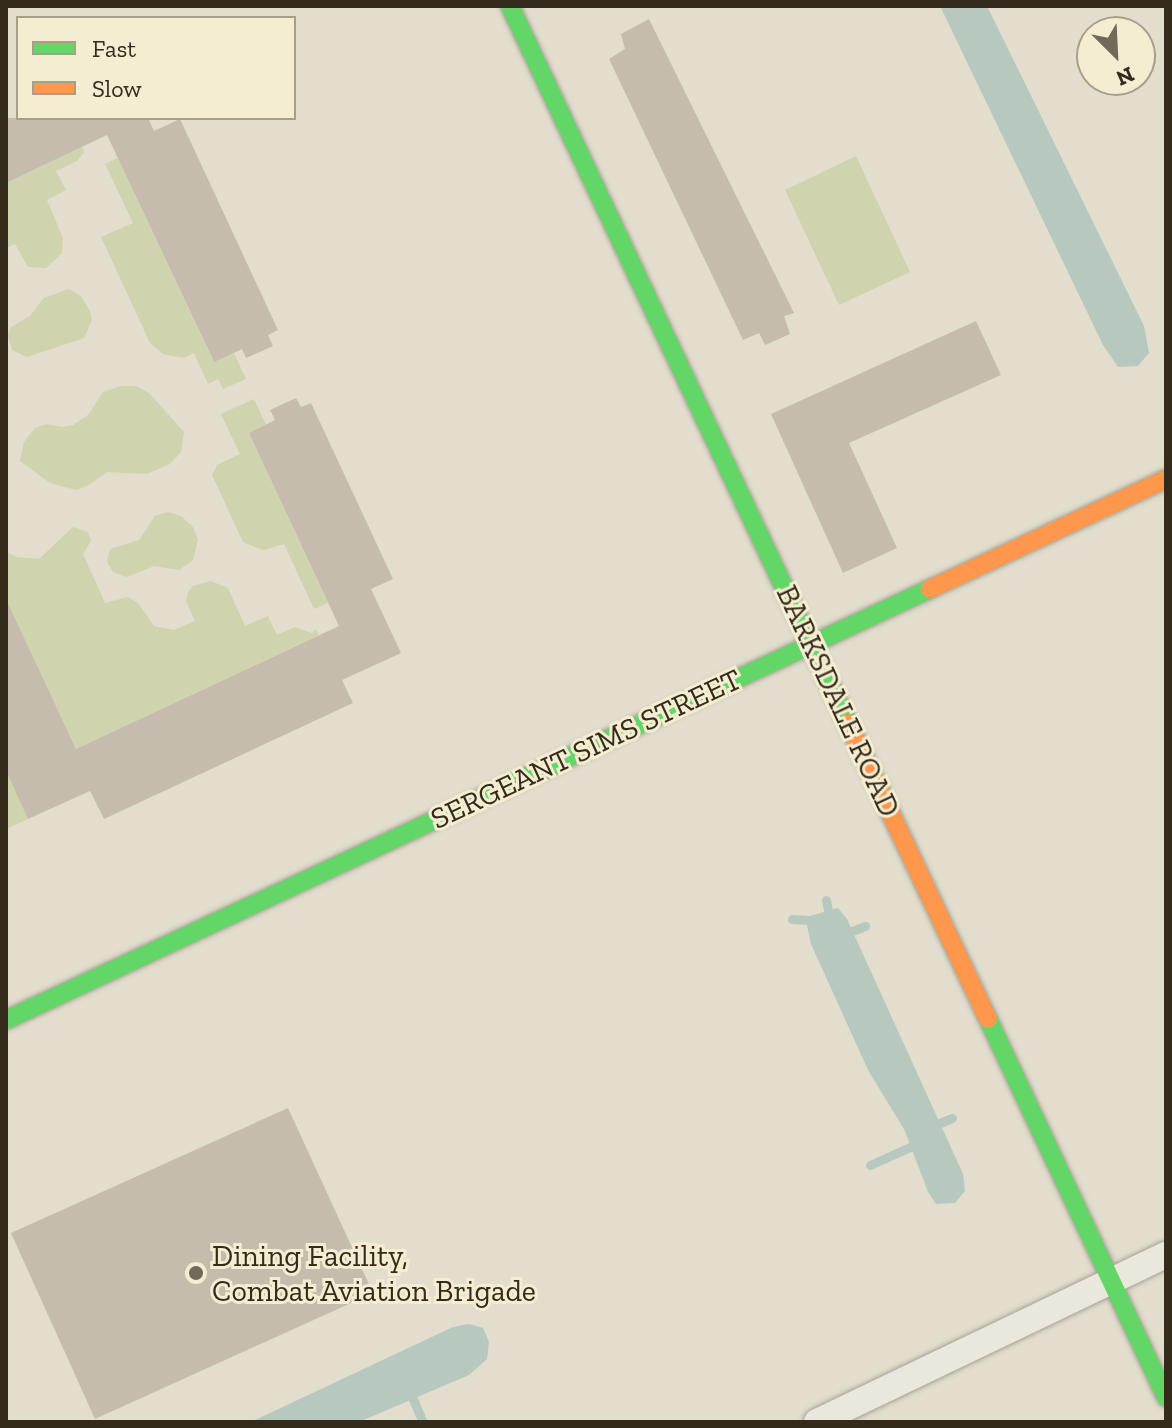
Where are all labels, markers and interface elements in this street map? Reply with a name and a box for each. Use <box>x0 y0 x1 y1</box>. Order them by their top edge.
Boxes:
legend <box>16 16 296 120</box>
north arrow <box>1076 16 1156 96</box>
text: Fast <box>92 34 136 63</box>
text: N <box>1112 61 1138 92</box>
text: Slow <box>92 74 142 103</box>
street label: BARKSDALE ROAD <box>769 580 907 822</box>
street label: SERGEANT SIMS STREET <box>425 661 747 837</box>
place label: Dining Facility, Combat Aviation Brigade <box>212 1238 537 1308</box>
marker: Dining Facility, Combat Aviation Brigade <box>187 1264 205 1282</box>

